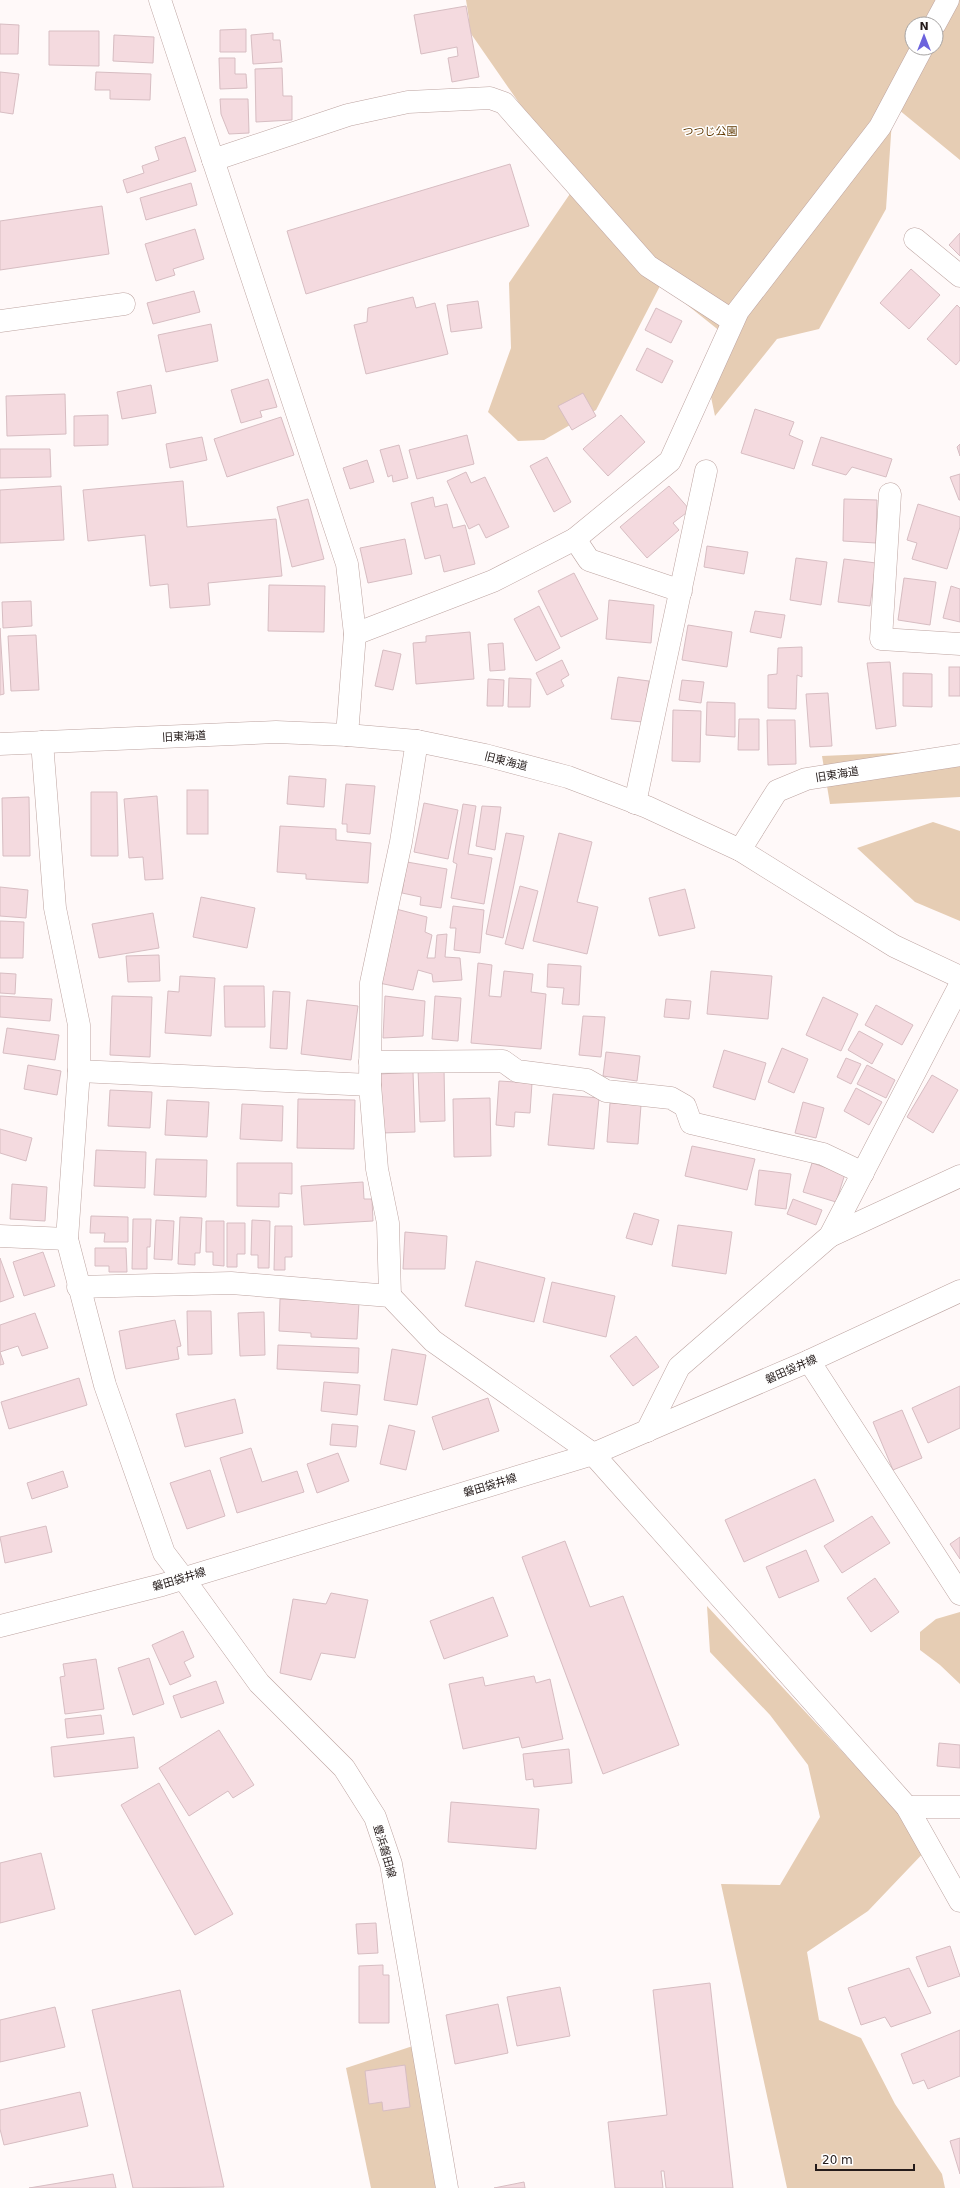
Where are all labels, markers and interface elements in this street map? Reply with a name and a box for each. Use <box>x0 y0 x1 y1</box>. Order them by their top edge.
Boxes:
north arrow <box>904 16 944 56</box>
text: N <box>919 20 929 33</box>
park label: つつじ公園 <box>683 125 738 138</box>
street label: 旧東海道 <box>162 729 206 744</box>
street label: 旧東海道 <box>483 750 529 773</box>
street label: 旧東海道 <box>814 765 860 784</box>
street label: 磐田袋井線 <box>763 1352 819 1387</box>
street label: 磐田袋井線 <box>462 1471 518 1500</box>
street label: 磐田袋井線 <box>151 1565 207 1594</box>
street label: 豊浜磐田線 <box>371 1823 398 1879</box>
scale bar <box>816 2146 914 2172</box>
text: 20 m <box>822 2153 853 2167</box>

